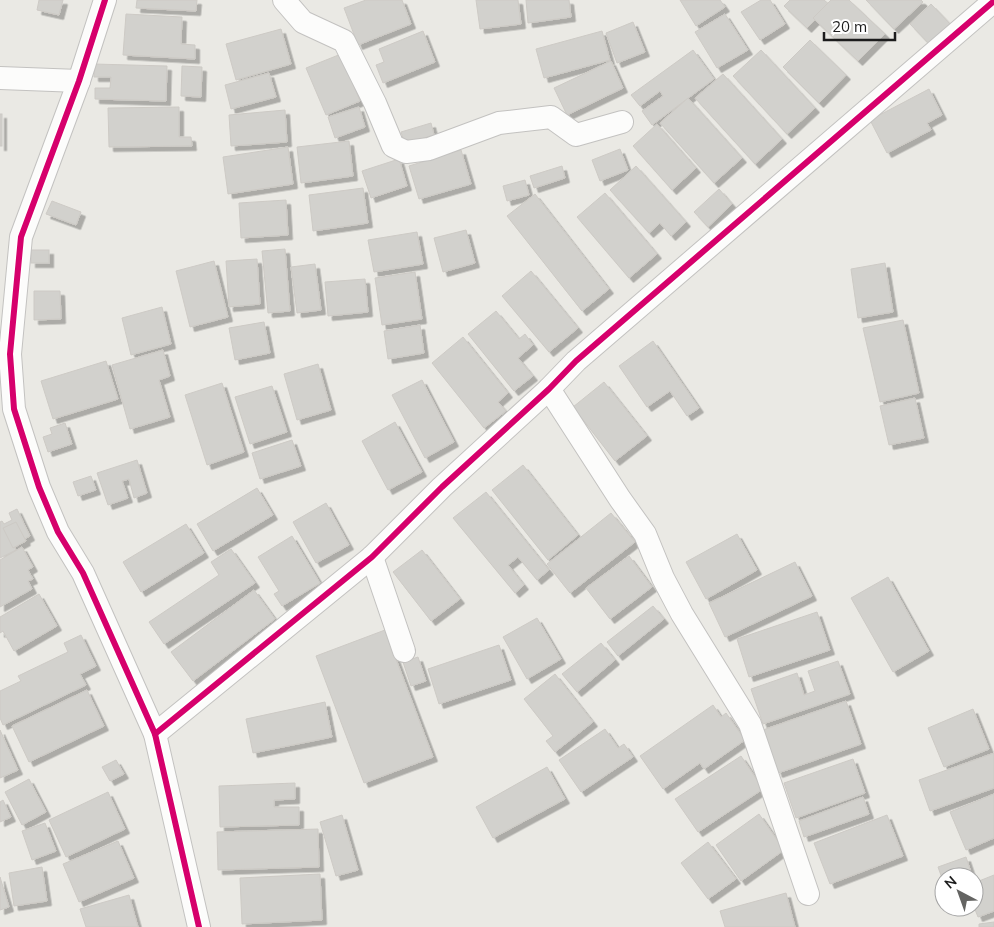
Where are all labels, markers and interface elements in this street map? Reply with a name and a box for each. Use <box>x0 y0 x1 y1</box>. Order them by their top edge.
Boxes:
scale bar <box>824 10 895 42</box>
text: 20 m <box>832 17 867 36</box>
north arrow <box>934 867 984 917</box>
text: N <box>941 872 960 892</box>

